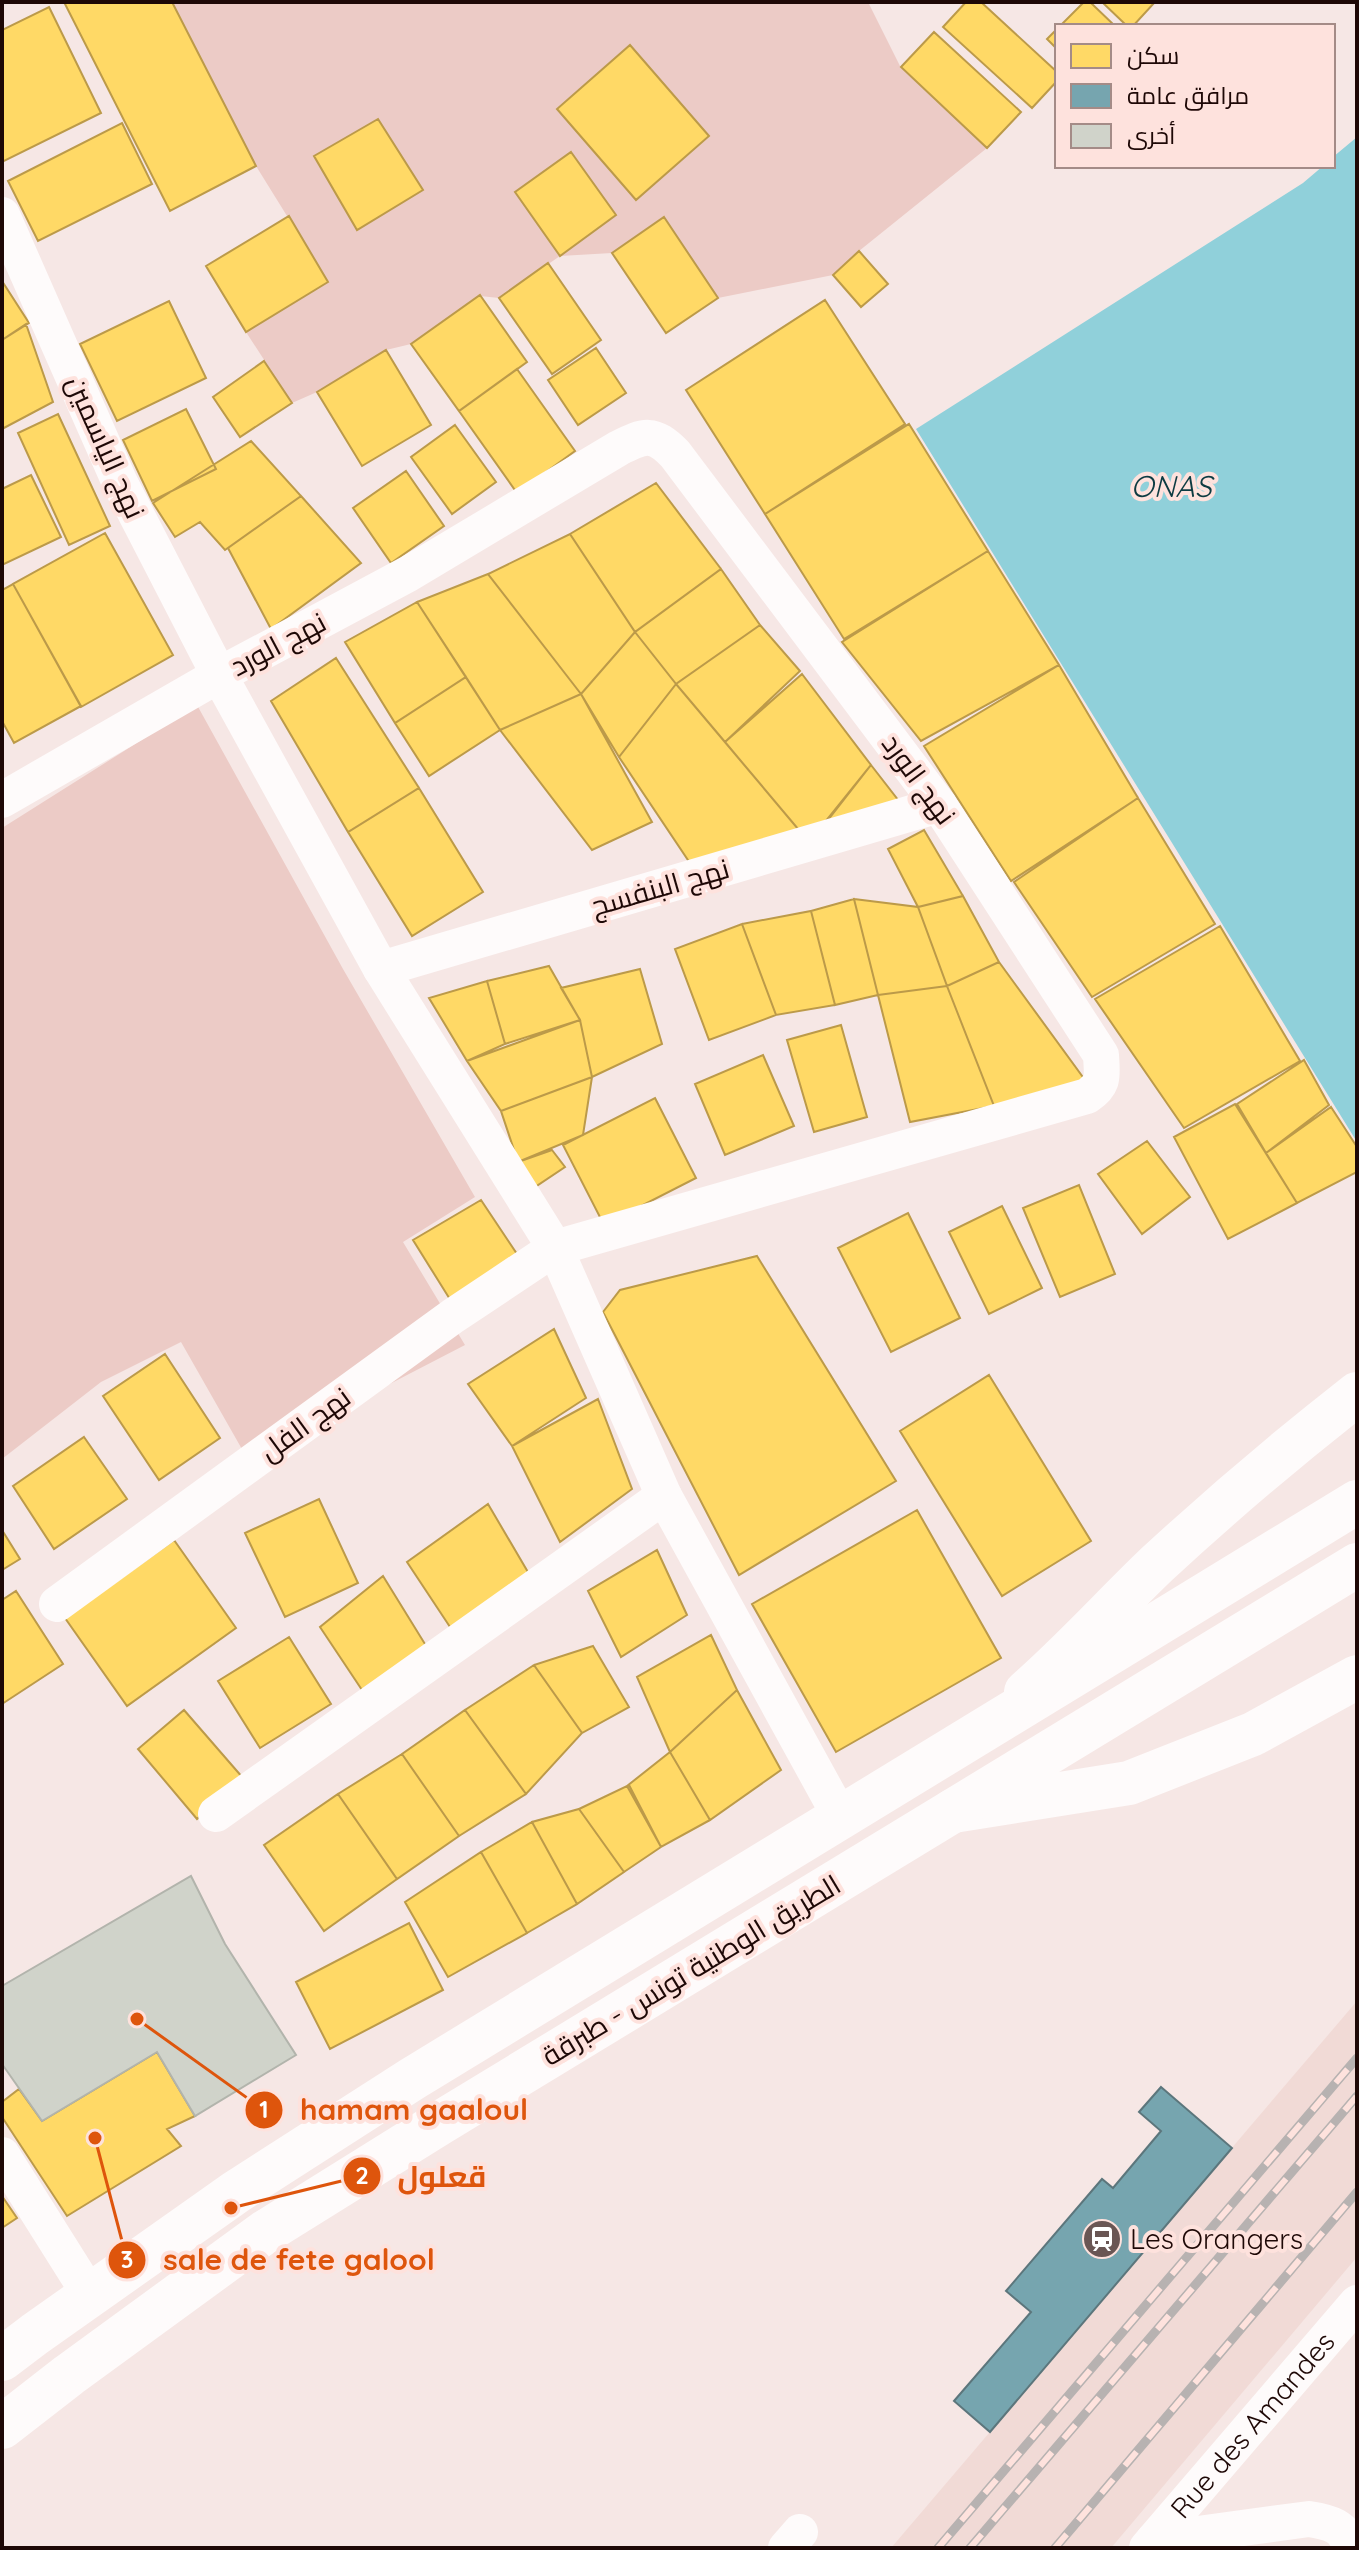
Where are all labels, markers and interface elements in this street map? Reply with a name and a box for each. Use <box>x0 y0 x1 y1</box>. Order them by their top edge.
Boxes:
legend <box>1055 24 1335 168</box>
text: سكن <box>1127 40 1179 70</box>
text: مرافق عامة <box>1127 80 1249 111</box>
text: أخرى <box>1127 120 1175 150</box>
street label: نهج الياسمين <box>58 370 154 525</box>
water label: ONAS <box>1130 467 1215 505</box>
street label: نهج الورد <box>224 604 333 685</box>
street label: نهج الورد <box>873 727 964 832</box>
street label: نهج البنفسج <box>587 850 734 925</box>
street label: نهج الفل <box>252 1379 358 1470</box>
street label: الطريق الوطنية تونس - طبرقة <box>535 1866 847 2073</box>
callout: hamam gaaloul <box>244 2083 544 2137</box>
text: hamam gaaloul <box>300 2090 528 2128</box>
text: 1 <box>259 2094 269 2124</box>
callout: قعلول <box>342 2149 503 2203</box>
text: قعلول <box>397 2157 487 2195</box>
text: 2 <box>355 2160 369 2190</box>
station icon: Les Orangers <box>1081 2218 1123 2260</box>
place label: Les Orangers <box>1130 2221 1303 2256</box>
callout: sale de fete galool <box>107 2233 451 2287</box>
text: sale de fete galool <box>163 2240 435 2278</box>
text: 3 <box>121 2244 133 2274</box>
street label: Rue des Amandes <box>1163 2324 1342 2525</box>

